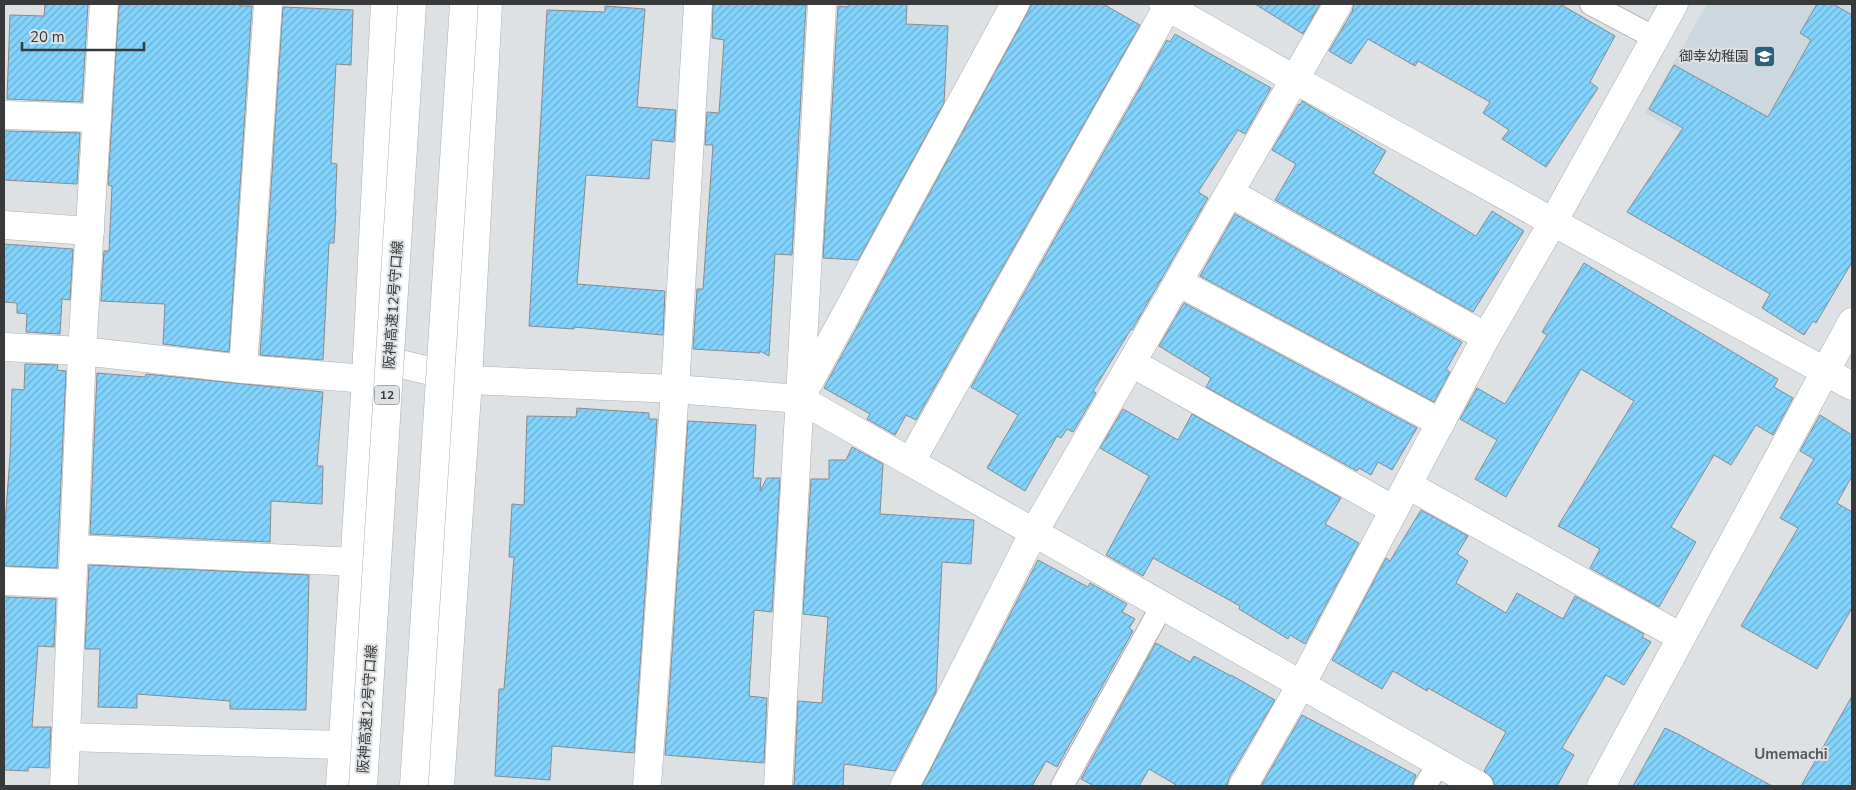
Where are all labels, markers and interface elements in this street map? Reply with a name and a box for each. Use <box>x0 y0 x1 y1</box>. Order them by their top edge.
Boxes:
scale bar <box>22 20 145 52</box>
text: 20 m <box>30 27 65 47</box>
school or university icon: 御幸幼稚園 <box>1753 44 1777 68</box>
place label: 御幸幼稚園 <box>1679 47 1749 66</box>
street label: 阪神高速12号守口線 <box>380 240 407 370</box>
road number: 12 <box>374 386 400 404</box>
street label: 阪神高速12号守口線 <box>354 644 381 774</box>
district label: Umemachi <box>1754 744 1828 764</box>

